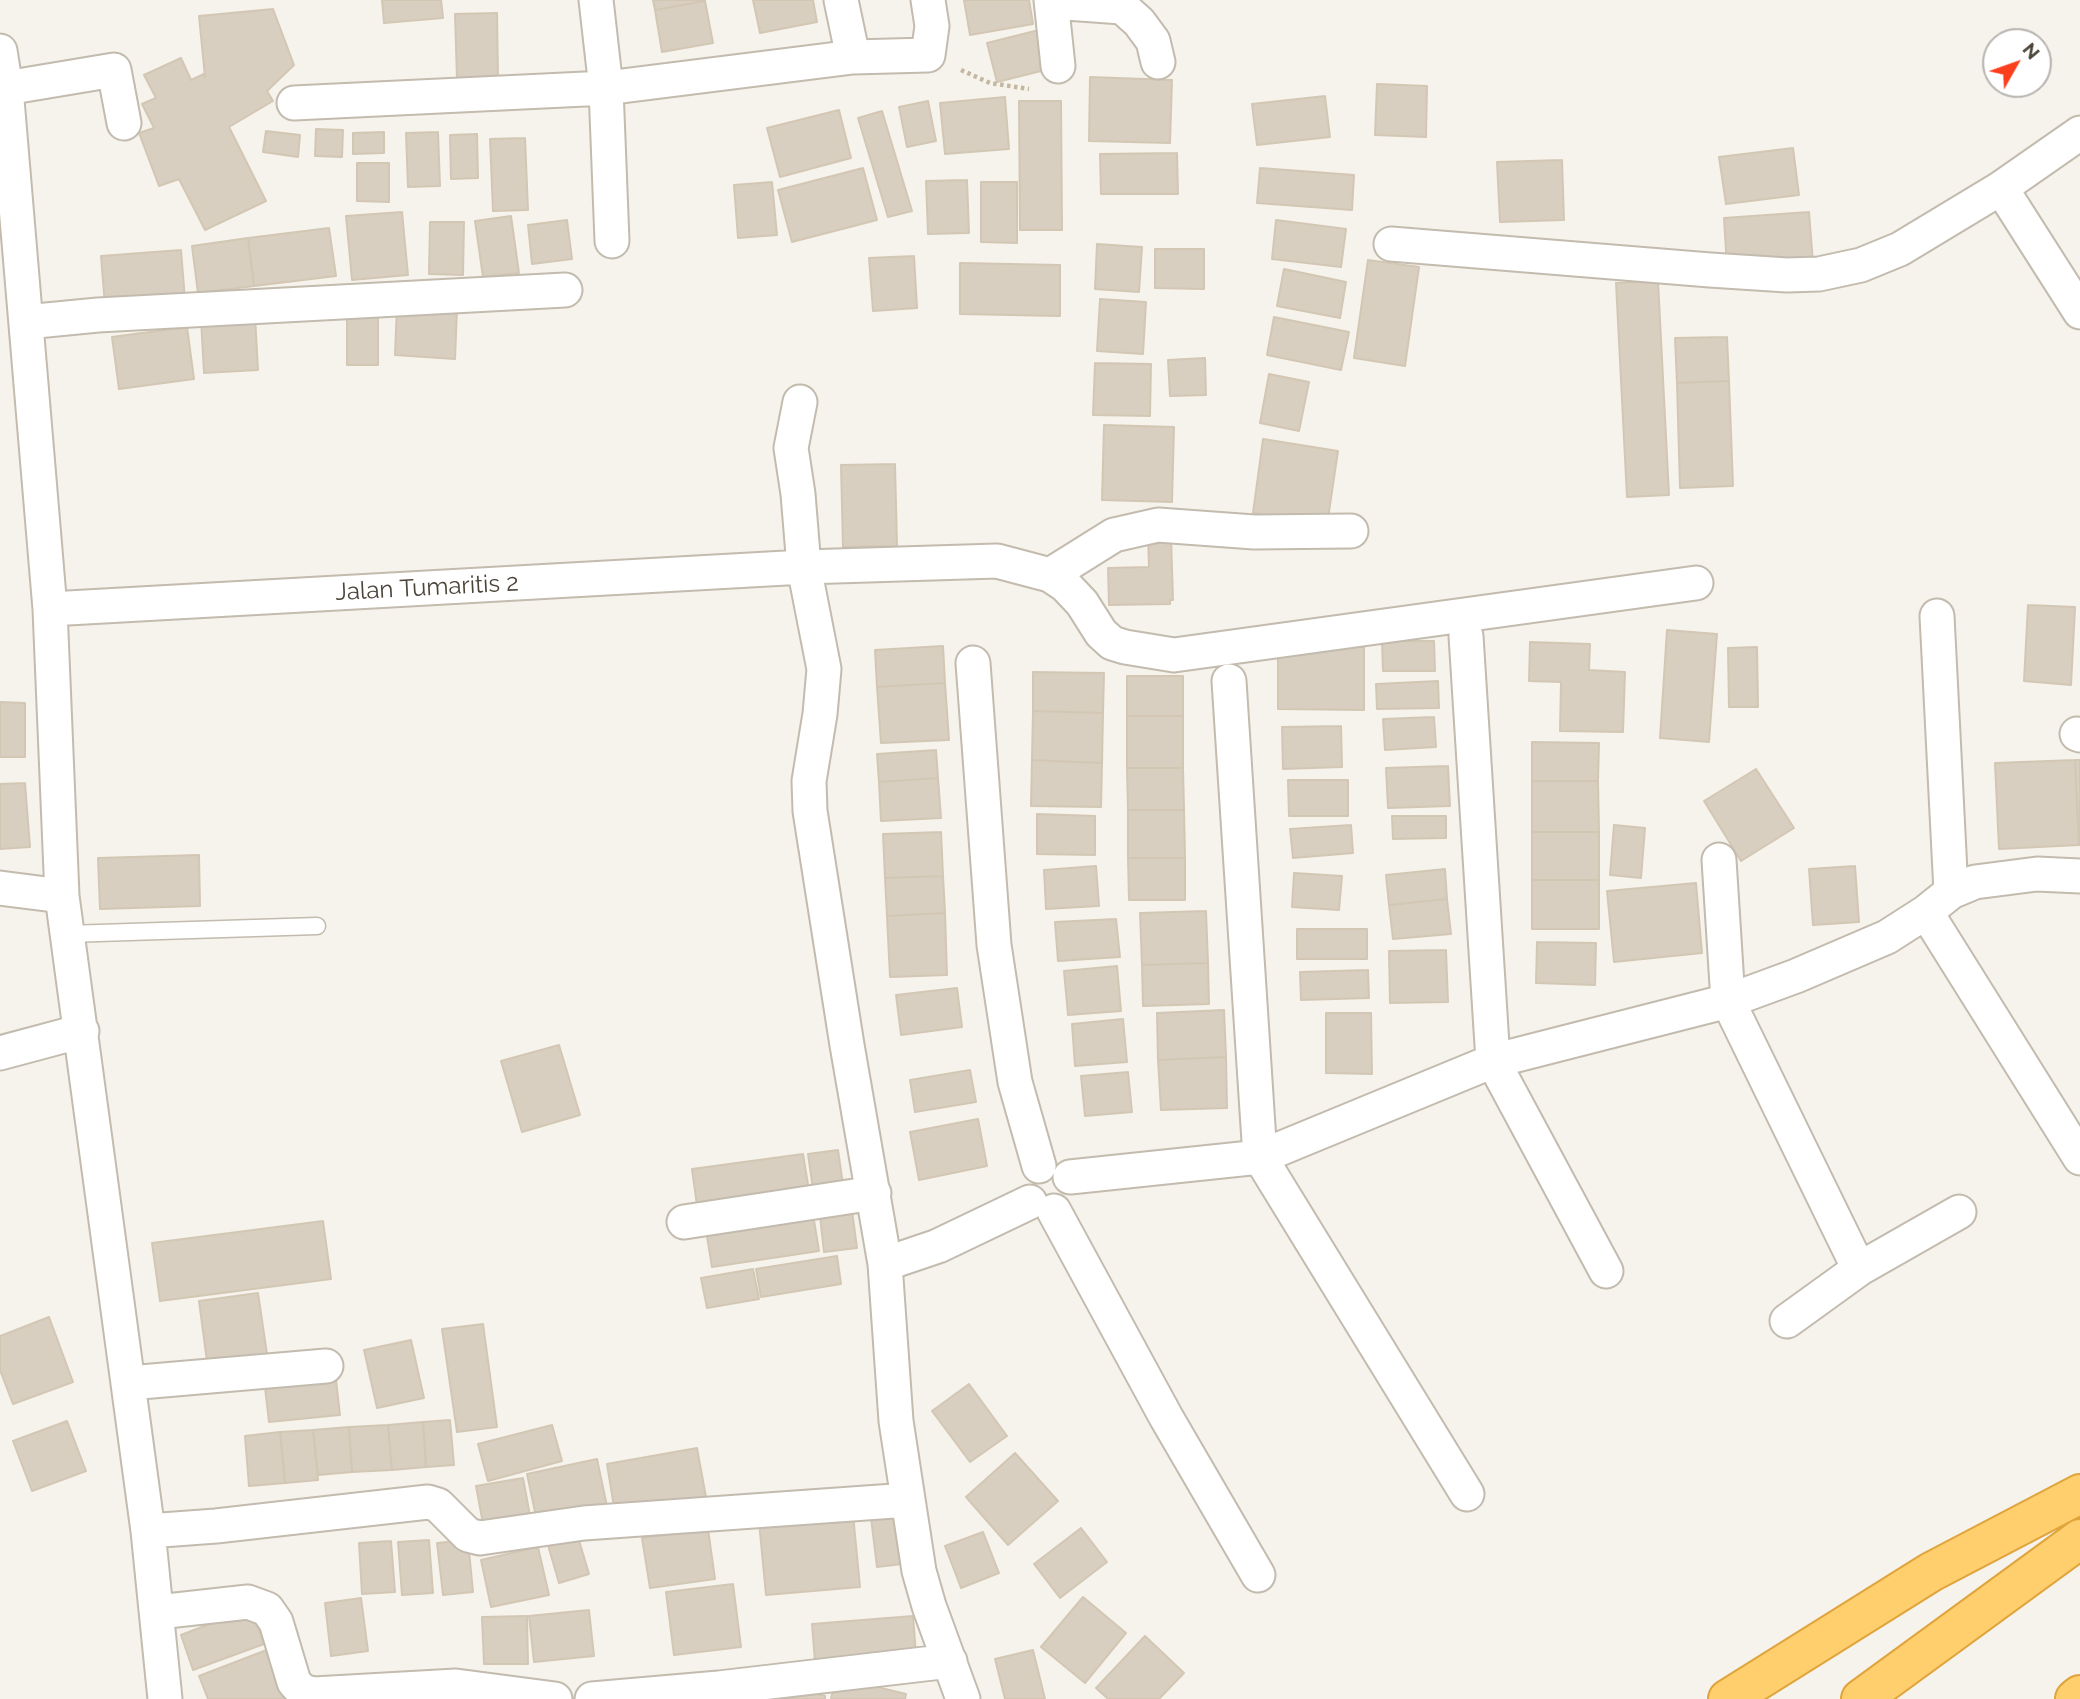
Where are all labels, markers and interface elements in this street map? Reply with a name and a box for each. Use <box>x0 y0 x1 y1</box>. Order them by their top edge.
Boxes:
north arrow <box>1982 28 2052 98</box>
text: N <box>2018 38 2045 63</box>
street label: Jalan Tumaritis 2 <box>335 569 519 607</box>

